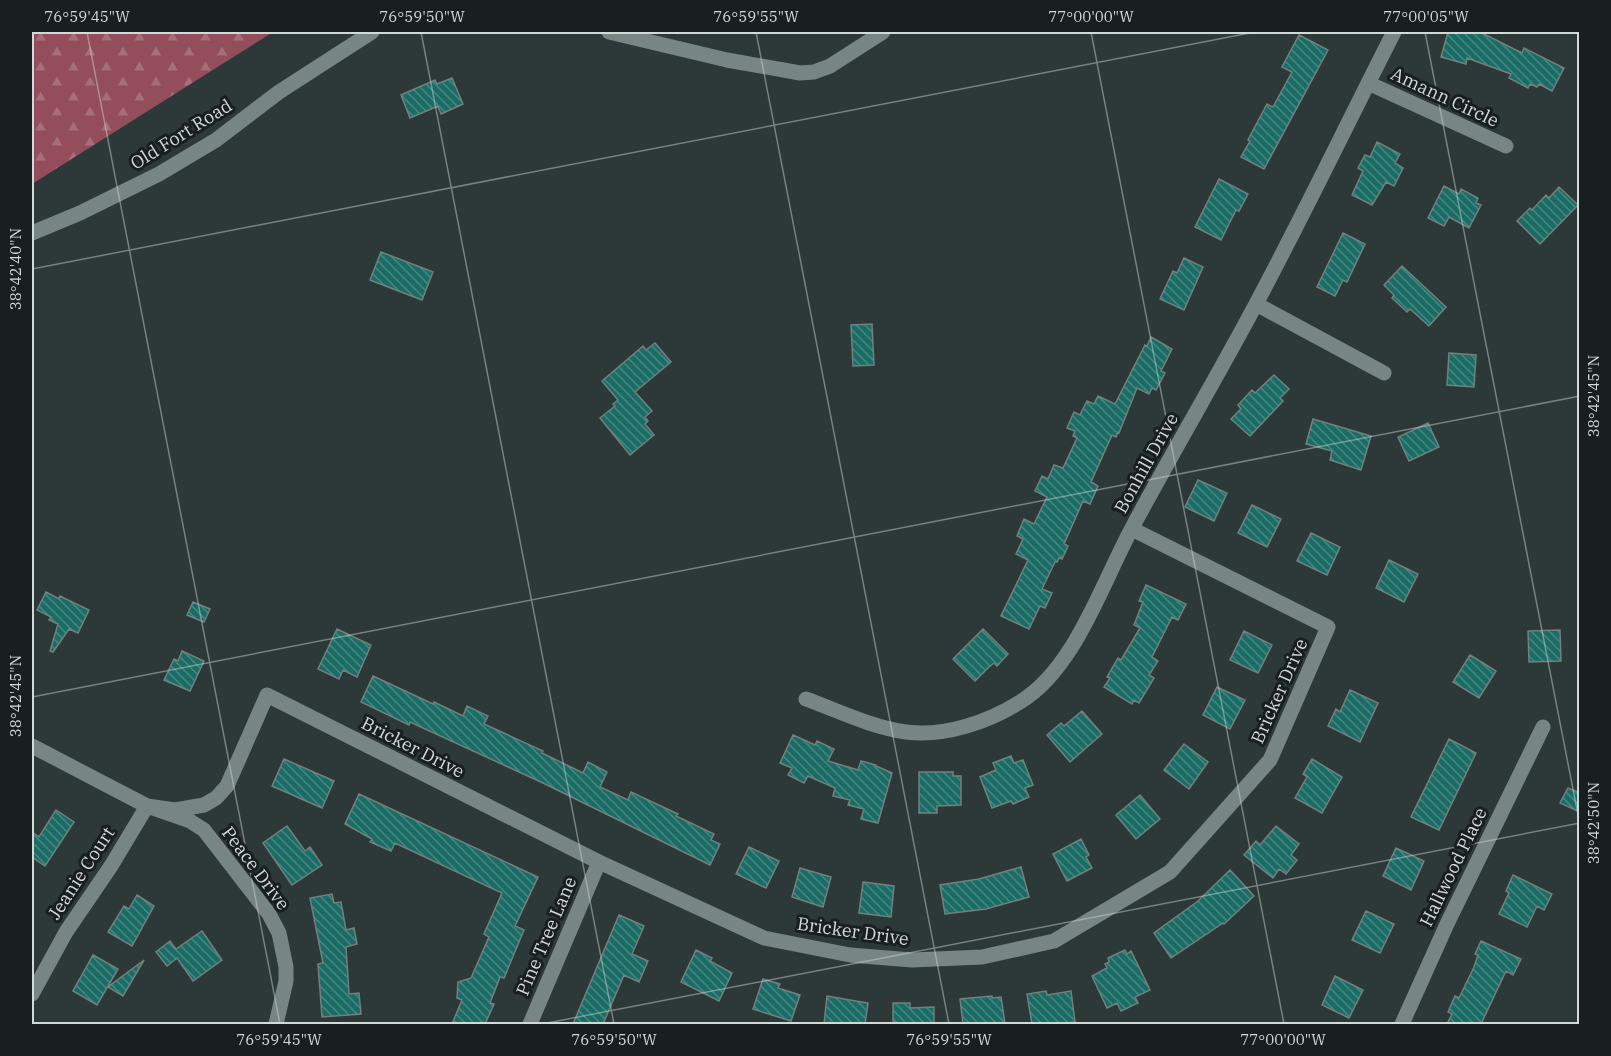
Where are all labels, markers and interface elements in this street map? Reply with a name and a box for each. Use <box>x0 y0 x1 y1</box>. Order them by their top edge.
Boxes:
text: 76°59'45"W <box>44 7 130 26</box>
text: 76°59'50"W <box>379 7 465 26</box>
text: 76°59'55"W <box>713 7 799 26</box>
text: 77°00'00"W <box>1048 7 1134 26</box>
text: 77°00'05"W <box>1383 7 1469 26</box>
street label: Amann Circle <box>1387 62 1503 132</box>
street label: Old Fort Road <box>126 94 236 174</box>
text: 38°42'40"N <box>6 228 25 310</box>
text: 38°42'45"N <box>1584 355 1603 437</box>
street label: Bonhill Drive <box>1109 409 1183 517</box>
street label: Bricker Drive <box>1246 635 1312 747</box>
text: 38°42'45"N <box>6 655 25 737</box>
street label: Bricker Drive <box>358 711 468 783</box>
text: 38°42'50"N <box>1584 782 1603 864</box>
street label: Hallwood Place <box>1414 804 1492 930</box>
street label: Jeanie Court <box>42 822 120 924</box>
street label: Peace Drive <box>217 822 295 914</box>
street label: Pine Tree Lane <box>511 873 581 999</box>
street label: Bricker Drive <box>796 912 910 950</box>
text: 76°59'45"W <box>236 1030 322 1049</box>
text: 76°59'50"W <box>571 1030 657 1049</box>
text: 76°59'55"W <box>906 1030 992 1049</box>
text: 77°00'00"W <box>1240 1030 1326 1049</box>

